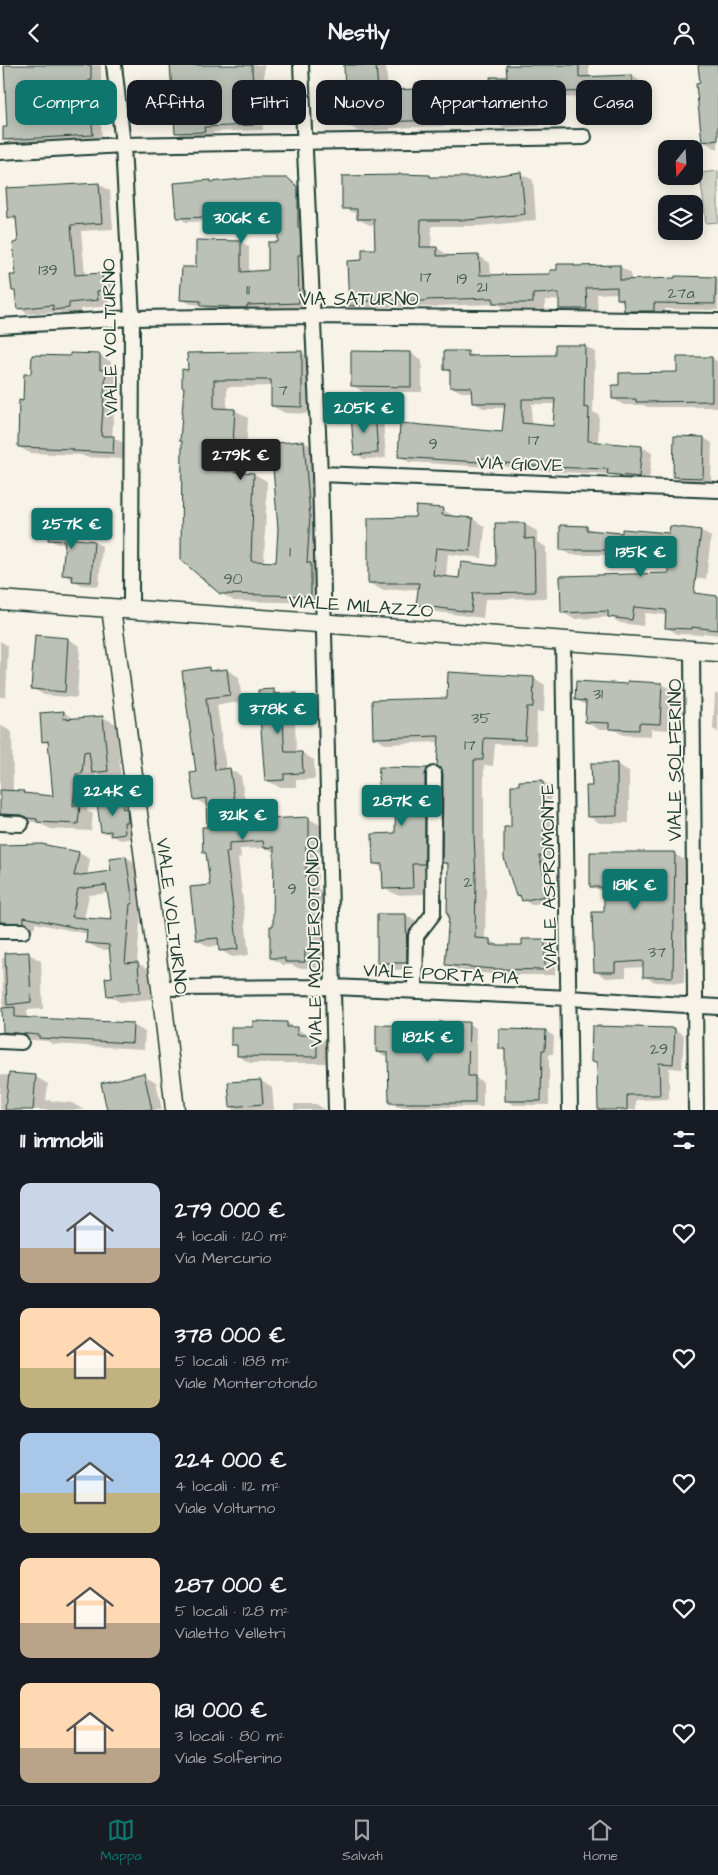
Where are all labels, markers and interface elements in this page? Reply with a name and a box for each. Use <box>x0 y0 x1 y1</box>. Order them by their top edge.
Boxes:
text: Nestly <box>328 17 390 48</box>
icon: back <box>20 19 48 47</box>
icon: person <box>670 19 698 47</box>
chip: Compra <box>15 80 117 125</box>
chip: Affitta <box>127 80 222 125</box>
chip: Filtri <box>232 80 306 125</box>
chip: Nuovo <box>316 80 402 125</box>
chip: Appartamento <box>412 80 566 125</box>
chip: Casa <box>576 80 652 125</box>
north arrow <box>658 140 702 185</box>
map controls <box>658 140 703 240</box>
button: layers <box>658 195 703 240</box>
pin: 306K € <box>201 201 283 244</box>
text: 306K € <box>213 207 271 229</box>
street label: VIALE VOLTURNO <box>96 258 125 416</box>
house number: 139 <box>38 259 58 281</box>
house number: 17 <box>420 266 432 288</box>
house number: 19 <box>456 268 468 290</box>
house number: 21 <box>476 276 488 298</box>
house number: 11 <box>246 279 250 301</box>
house number: 27a <box>667 282 695 304</box>
street label: VIA SATURNO <box>299 286 419 313</box>
house number: 7 <box>278 379 288 401</box>
pin: 205K € <box>323 391 405 434</box>
text: 205K € <box>334 397 394 419</box>
house number: 17 <box>528 429 540 451</box>
house number: 9 <box>428 433 438 455</box>
pin: 279K € <box>200 439 282 481</box>
text: 279K € <box>213 444 269 466</box>
street label: VIA GIOVE <box>476 449 564 479</box>
pin: 257K € <box>31 507 113 550</box>
text: 257K € <box>42 513 102 535</box>
pin: 135K € <box>600 535 682 578</box>
house number: 1 <box>289 541 291 563</box>
text: 135K € <box>616 541 666 563</box>
house number: 90 <box>223 568 243 590</box>
street label: VIALE MILAZZO <box>287 588 435 625</box>
street label: VIALE SOLFERINO <box>662 678 689 841</box>
house number: 31 <box>593 683 603 705</box>
pin: 378K € <box>237 693 319 735</box>
text: 378K € <box>249 698 307 720</box>
house number: 35 <box>471 707 491 729</box>
house number: 17 <box>464 734 476 756</box>
pin: 224K € <box>72 775 154 817</box>
text: 224K € <box>84 780 142 802</box>
street label: VIALE ASPROMONTE <box>534 783 565 969</box>
pin: 287K € <box>361 785 443 827</box>
text: 287K € <box>373 790 431 812</box>
pin: 321K € <box>202 799 284 841</box>
text: 321K € <box>219 804 267 826</box>
street label: VIALE VOLTURNO <box>149 836 195 996</box>
street label: VIALE MONTEROTONDO <box>299 836 330 1047</box>
pin: 181K € <box>594 869 676 911</box>
house number: 2 <box>463 871 473 893</box>
text: 181K € <box>613 874 657 896</box>
house number: 9 <box>287 878 297 900</box>
house number: 37 <box>648 941 666 963</box>
street label: VIALE PORTA PIA <box>362 957 520 992</box>
pin: 182K € <box>387 1021 469 1063</box>
text: 182K € <box>403 1026 453 1048</box>
house number: 29 <box>650 1038 668 1060</box>
text: 11 immobili <box>20 1126 103 1155</box>
icon: filters <box>670 1126 698 1154</box>
text: 279 000 € <box>175 1196 285 1225</box>
icon: home <box>60 1203 120 1263</box>
icon: heart <box>670 1219 698 1247</box>
text: 4 locali · 120 m² <box>175 1225 288 1247</box>
text: Via Mercurio <box>175 1247 271 1269</box>
text: 378 000 € <box>175 1321 285 1350</box>
icon: home <box>60 1328 120 1388</box>
icon: heart <box>670 1344 698 1372</box>
text: 5 locali · 188 m² <box>175 1350 290 1372</box>
text: Viale Monterotondo <box>175 1372 317 1394</box>
text: 224 000 € <box>175 1446 287 1475</box>
icon: home <box>60 1453 120 1513</box>
icon: heart <box>670 1469 698 1497</box>
text: 4 locali · 112 m² <box>175 1475 280 1497</box>
text: Viale Volturno <box>175 1497 275 1519</box>
text: 287 000 € <box>175 1571 287 1600</box>
icon: home <box>60 1578 120 1638</box>
icon: heart <box>670 1594 698 1622</box>
text: 5 locali · 128 m² <box>175 1600 289 1622</box>
text: Vialetto Velletri <box>175 1622 285 1644</box>
text: 181 000 € <box>175 1696 267 1725</box>
icon: home <box>60 1703 120 1763</box>
icon: heart <box>670 1719 698 1747</box>
text: 3 locali · 80 m² <box>175 1725 285 1747</box>
text: Viale Solferino <box>175 1747 281 1769</box>
tab: Mappa <box>100 1816 142 1866</box>
tab: Salvati <box>342 1816 383 1866</box>
tab: Home <box>583 1816 618 1866</box>

